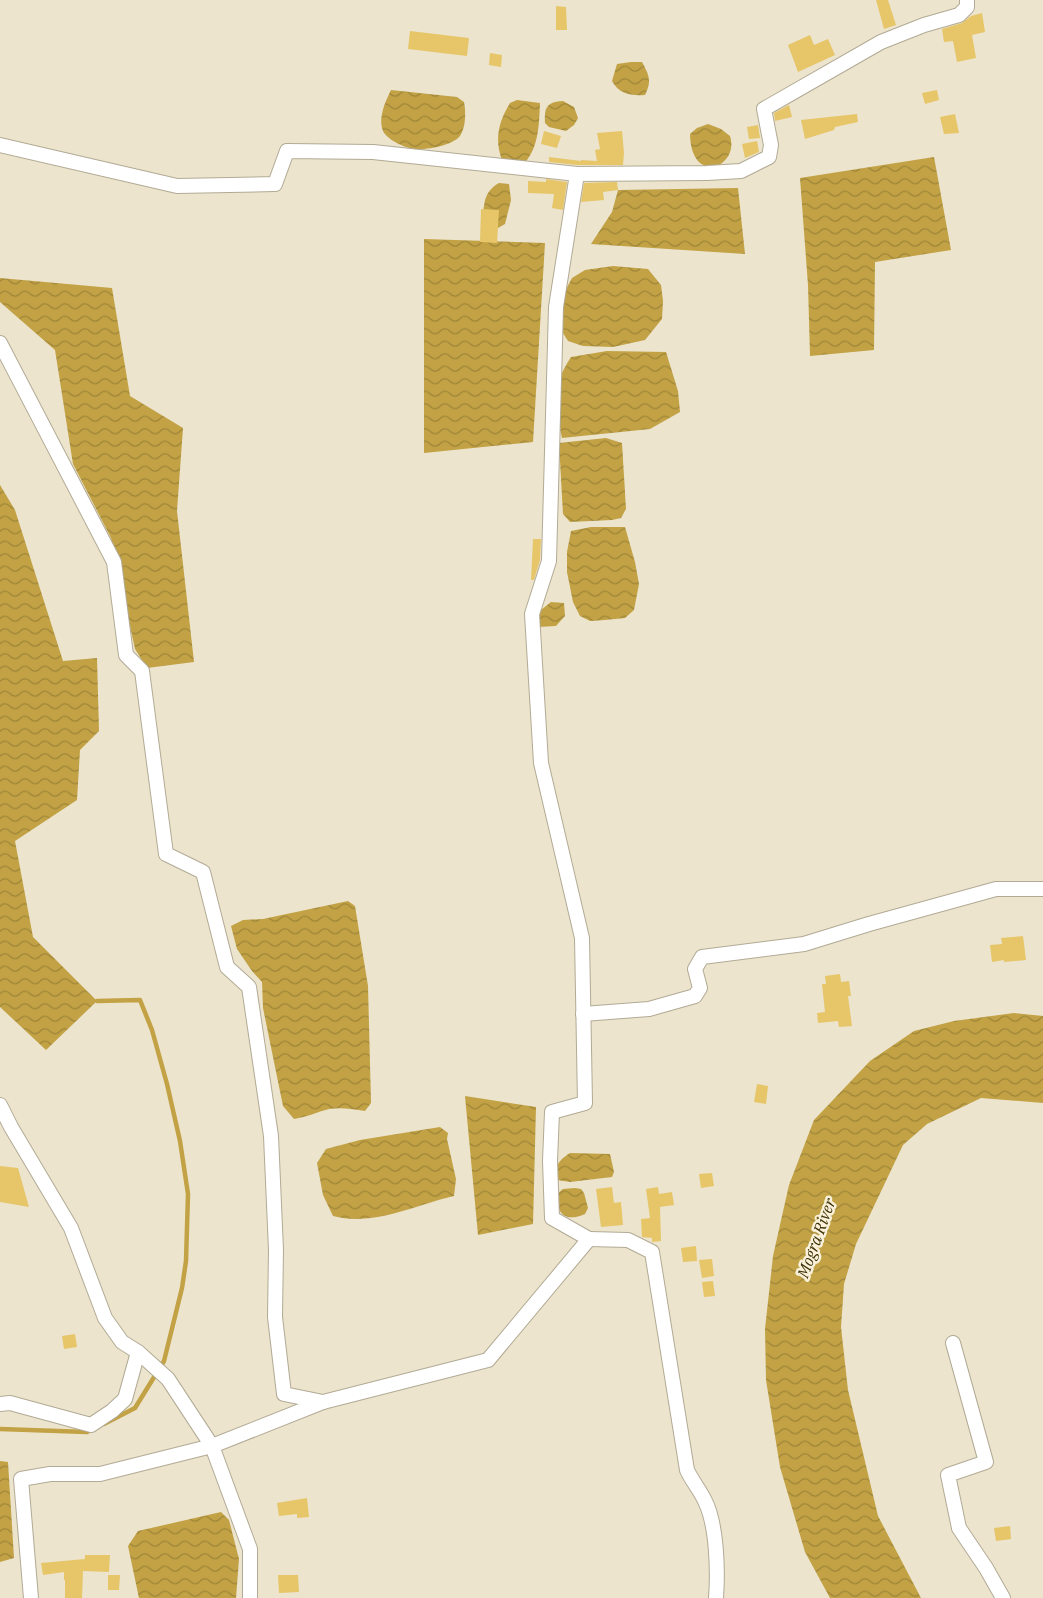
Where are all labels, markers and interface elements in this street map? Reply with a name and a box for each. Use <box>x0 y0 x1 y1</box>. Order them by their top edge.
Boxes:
water label: Mogra River <box>792 1195 840 1281</box>

